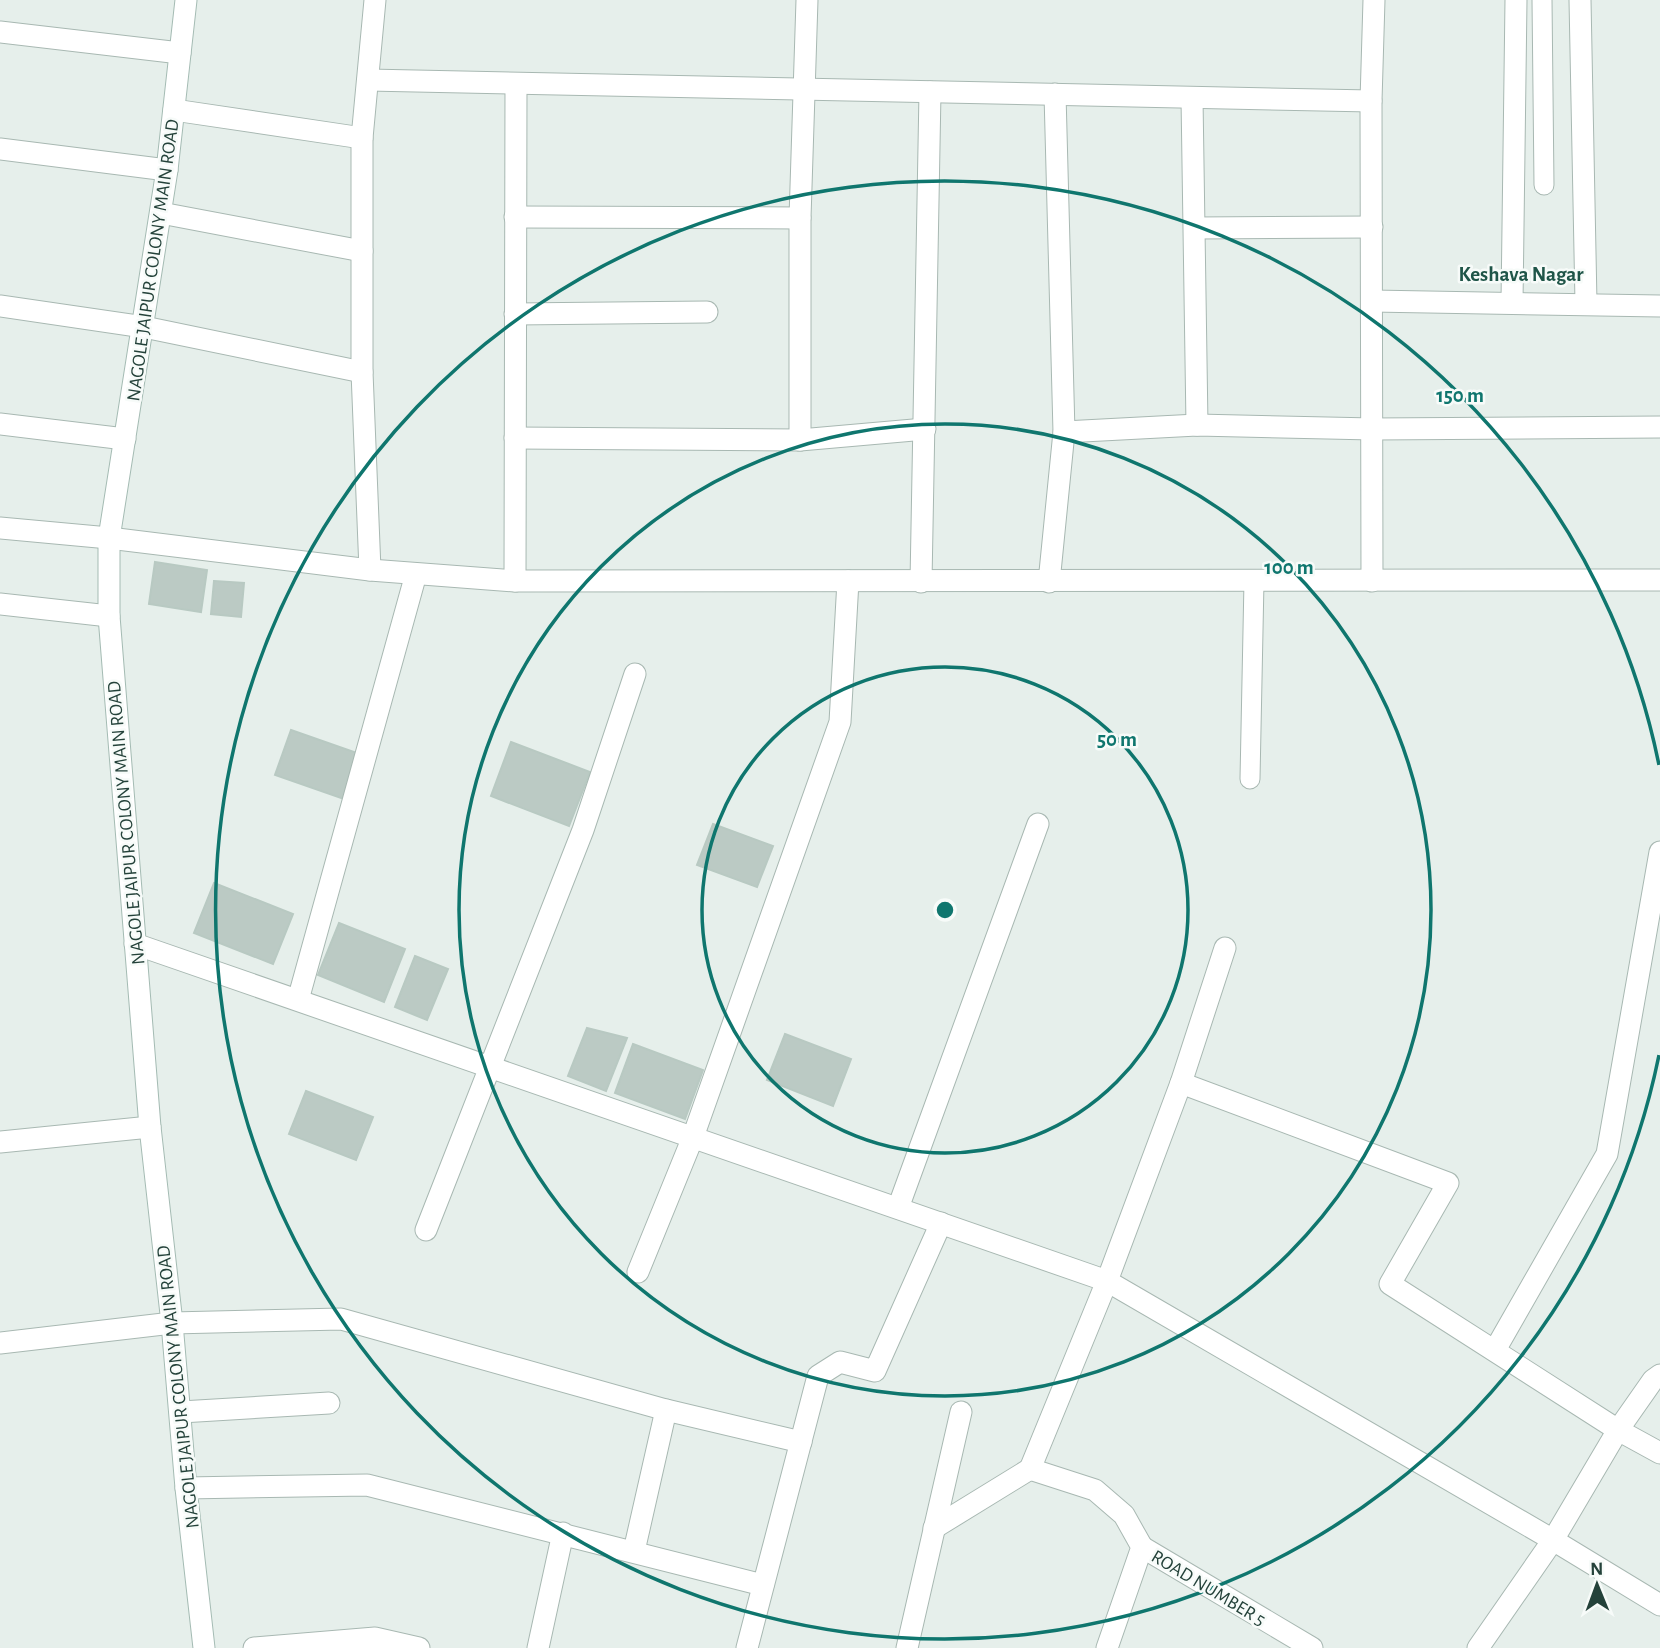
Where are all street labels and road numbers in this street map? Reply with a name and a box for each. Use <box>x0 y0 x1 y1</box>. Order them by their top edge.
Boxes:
street label: NAGOLE JAIPUR COLONY MAIN ROAD <box>124 118 183 403</box>
street label: NAGOLE JAIPUR COLONY MAIN ROAD <box>105 680 148 966</box>
street label: NAGOLE JAIPUR COLONY MAIN ROAD <box>154 1244 203 1529</box>
street label: ROAD NUMBER 5 <box>1148 1547 1269 1630</box>

